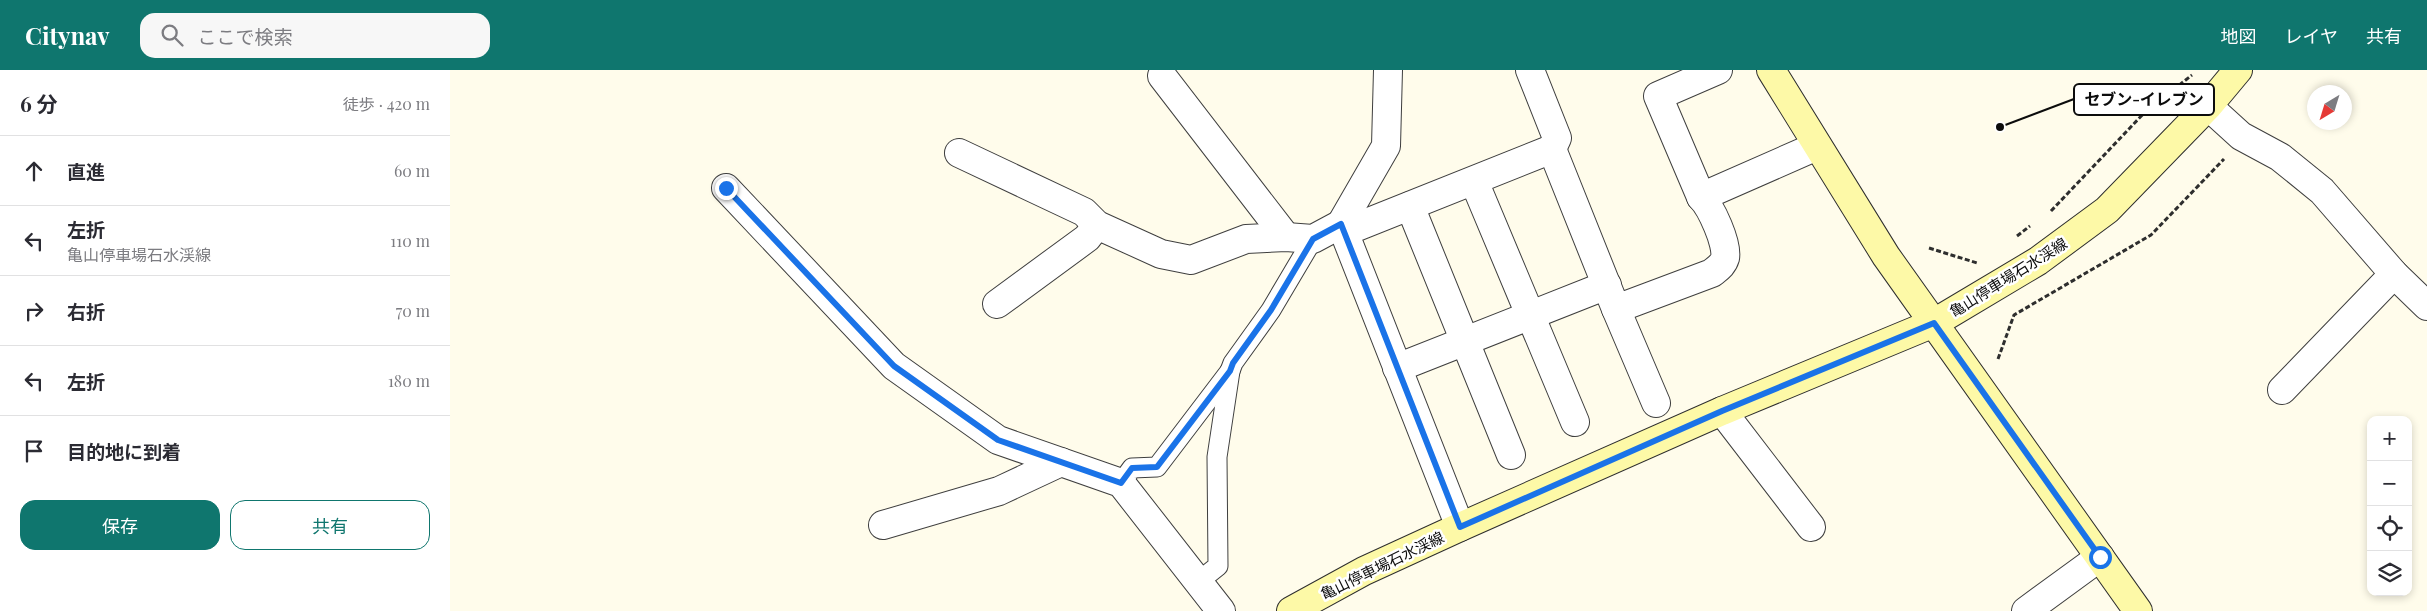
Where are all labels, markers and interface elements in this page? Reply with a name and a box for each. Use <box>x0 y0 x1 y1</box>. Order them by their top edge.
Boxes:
search box <box>140 13 490 58</box>
text: Citynav <box>25 19 110 51</box>
icon: search <box>158 21 186 49</box>
text: ここで検索 <box>198 23 293 49</box>
text: 地図 <box>2221 24 2257 48</box>
text: レイヤ <box>2285 24 2338 48</box>
text: 共有 <box>2366 24 2402 48</box>
callout: セブン-イレブン <box>2074 84 2214 115</box>
north arrow <box>2307 85 2352 130</box>
text: セブン-イレブン <box>2084 88 2204 109</box>
text: 6 分 <box>20 89 58 117</box>
text: 徒歩 · 420 m <box>343 93 430 114</box>
icon: ahead <box>20 157 48 185</box>
text: 直進 <box>67 158 105 184</box>
text: 60 m <box>394 160 430 181</box>
route end <box>715 177 738 200</box>
text: 左折 <box>67 216 105 242</box>
icon: left <box>20 227 48 255</box>
text: 110 m <box>390 230 430 251</box>
street label: 亀山停車場石水渓線 <box>1945 233 2071 321</box>
text: 亀山停車場石水渓線 <box>67 244 211 265</box>
icon: right <box>20 297 48 325</box>
text: 右折 <box>67 298 105 324</box>
text: 70 m <box>396 300 430 321</box>
icon: left <box>20 367 48 395</box>
text: 左折 <box>67 368 105 394</box>
text: 180 m <box>388 370 430 391</box>
map controls <box>2367 416 2412 596</box>
button: + <box>2367 416 2412 461</box>
icon: arrive <box>20 437 48 465</box>
text: 目的地に到着 <box>67 438 181 464</box>
button: − <box>2367 461 2412 506</box>
button: 保存 <box>20 500 220 550</box>
button: 共有 <box>230 500 430 550</box>
button: locate <box>2367 506 2412 551</box>
street label: 亀山停車場石水渓線 <box>1317 526 1447 604</box>
route start <box>2089 546 2112 569</box>
button: layers <box>2367 551 2412 596</box>

